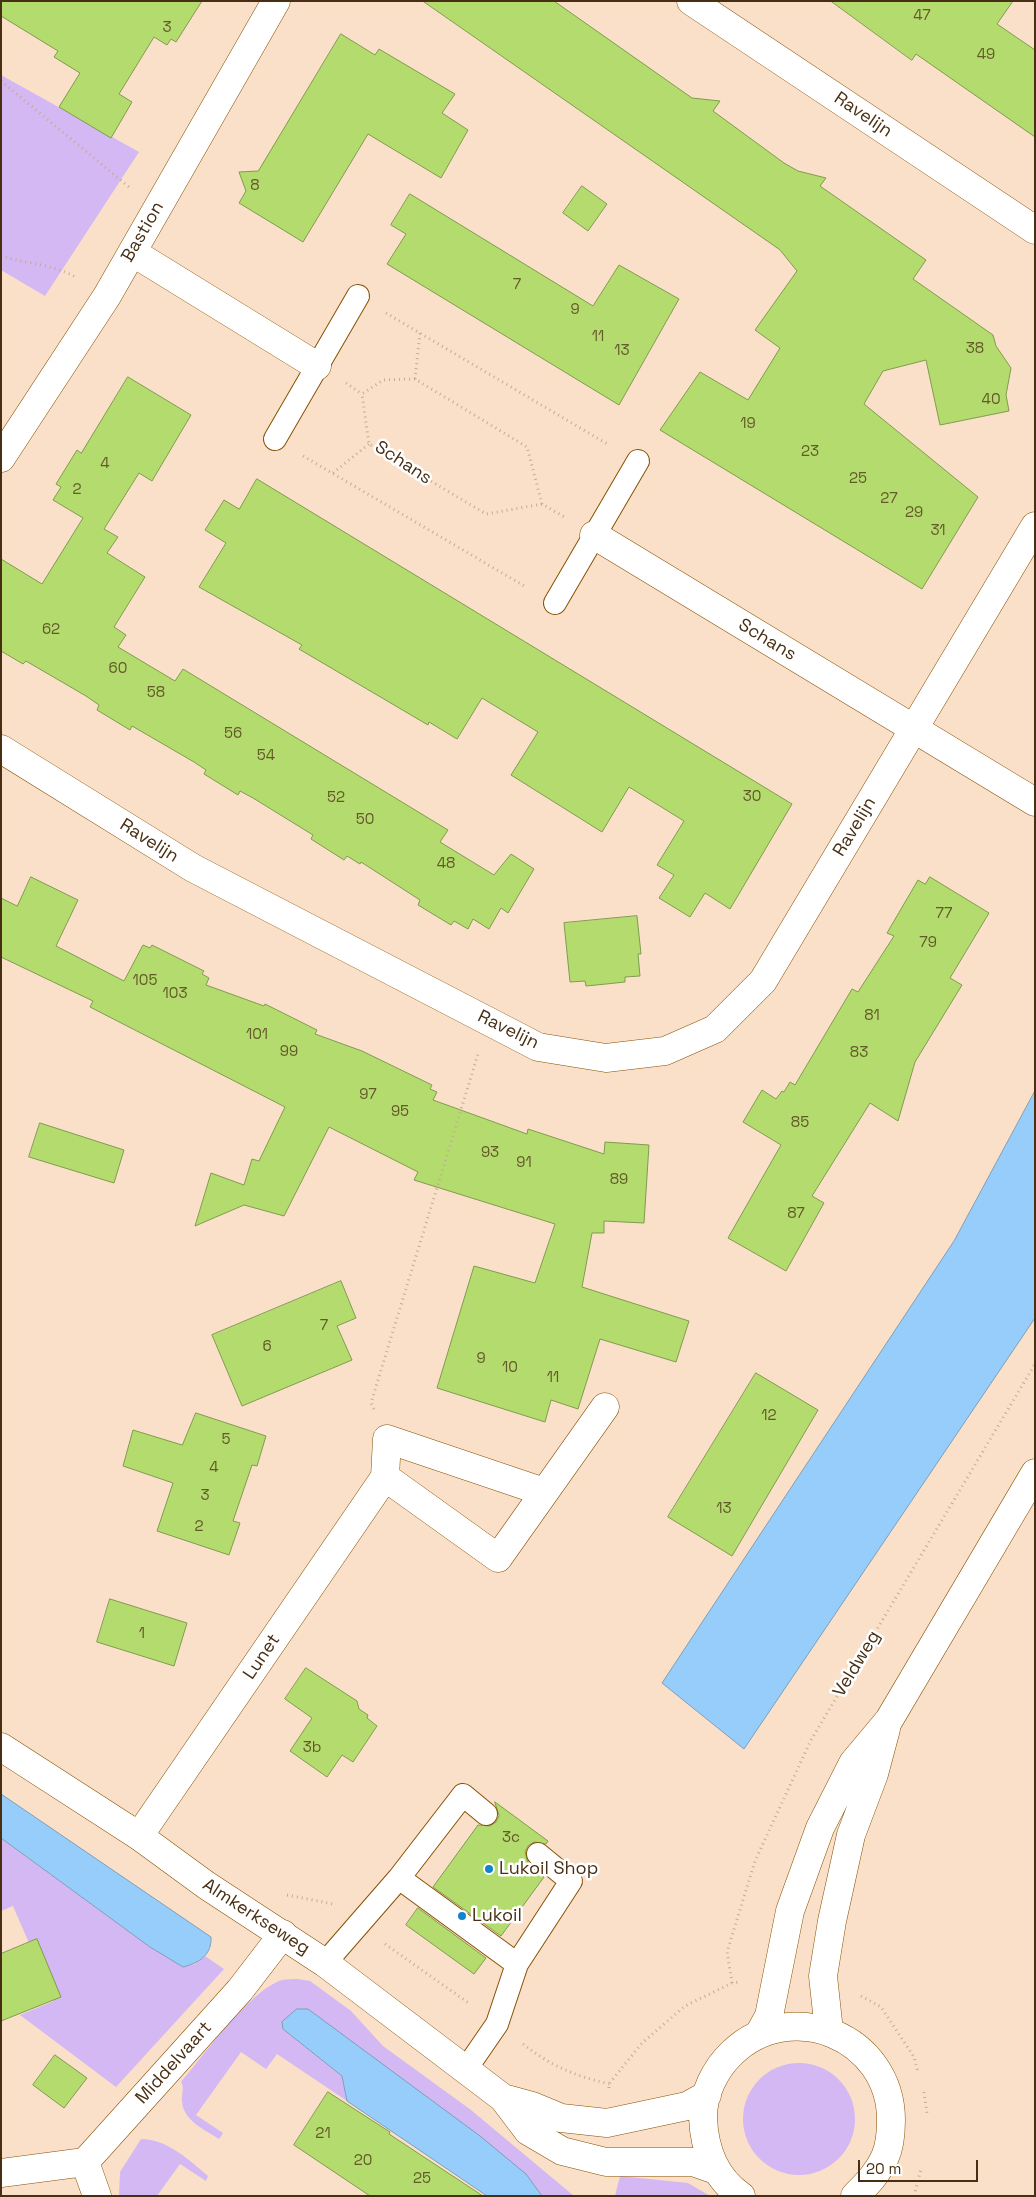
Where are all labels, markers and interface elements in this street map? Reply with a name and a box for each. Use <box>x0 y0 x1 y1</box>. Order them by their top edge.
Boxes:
house number: 47 <box>913 7 931 25</box>
house number: 3 <box>162 19 172 37</box>
house number: 49 <box>977 46 995 64</box>
street label: Ravelijn <box>830 88 896 142</box>
house number: 8 <box>250 177 260 195</box>
street label: Bastion <box>117 198 169 266</box>
house number: 7 <box>513 276 521 294</box>
house number: 9 <box>570 301 580 319</box>
house number: 11 <box>592 328 604 346</box>
house number: 38 <box>966 340 984 358</box>
house number: 13 <box>614 342 630 360</box>
house number: 40 <box>982 391 1000 409</box>
house number: 19 <box>740 415 756 433</box>
street label: Schans <box>370 437 436 489</box>
house number: 23 <box>801 443 819 461</box>
house number: 4 <box>100 455 110 473</box>
house number: 25 <box>849 470 867 488</box>
house number: 2 <box>72 481 82 499</box>
house number: 27 <box>880 490 898 508</box>
house number: 29 <box>905 504 923 522</box>
house number: 31 <box>930 522 946 540</box>
street label: Schans <box>734 614 800 666</box>
house number: 62 <box>42 621 60 639</box>
house number: 60 <box>109 660 127 678</box>
house number: 58 <box>147 684 165 702</box>
house number: 56 <box>224 725 242 743</box>
house number: 54 <box>257 747 275 765</box>
house number: 30 <box>743 788 761 806</box>
house number: 52 <box>327 789 345 807</box>
street label: Ravelijn <box>829 793 881 861</box>
house number: 50 <box>356 811 374 829</box>
street label: Ravelijn <box>115 814 183 868</box>
house number: 48 <box>437 855 455 873</box>
house number: 77 <box>936 905 952 923</box>
house number: 79 <box>919 934 937 952</box>
house number: 105 <box>133 972 157 990</box>
house number: 103 <box>163 985 187 1003</box>
street label: Ravelijn <box>474 1006 542 1054</box>
house number: 81 <box>864 1007 880 1025</box>
house number: 101 <box>246 1026 268 1044</box>
house number: 99 <box>280 1043 298 1061</box>
house number: 83 <box>850 1044 868 1062</box>
house number: 97 <box>359 1086 377 1104</box>
house number: 95 <box>391 1103 409 1121</box>
house number: 85 <box>791 1114 809 1132</box>
house number: 93 <box>481 1144 499 1162</box>
house number: 91 <box>516 1154 532 1172</box>
house number: 89 <box>610 1171 628 1189</box>
house number: 87 <box>787 1205 805 1223</box>
house number: 7 <box>320 1317 328 1335</box>
house number: 6 <box>262 1338 272 1356</box>
house number: 9 <box>476 1350 486 1368</box>
house number: 10 <box>502 1359 518 1377</box>
house number: 11 <box>547 1369 559 1387</box>
house number: 12 <box>761 1407 777 1425</box>
house number: 5 <box>222 1431 230 1449</box>
house number: 4 <box>209 1459 219 1477</box>
house number: 3 <box>200 1487 210 1505</box>
house number: 13 <box>716 1500 732 1518</box>
house number: 2 <box>194 1518 204 1536</box>
house number: 1 <box>139 1625 145 1643</box>
street label: Veldweg <box>829 1627 885 1701</box>
street label: Lunet <box>239 1630 285 1684</box>
house number: 3b <box>303 1739 321 1757</box>
house number: 3c <box>502 1829 520 1847</box>
place label: Lukoil Shop <box>499 1858 598 1880</box>
marker: Lukoil Shop <box>483 1863 495 1875</box>
street label: Almkerkseweg <box>198 1874 314 1960</box>
place label: Lukoil <box>472 1905 522 1927</box>
marker: Lukoil <box>456 1910 468 1922</box>
street label: Middelvaart <box>131 2017 217 2109</box>
house number: 21 <box>315 2125 331 2143</box>
scale bar <box>861 2150 981 2182</box>
house number: 20 <box>354 2152 372 2170</box>
text: 20 m <box>866 2159 901 2178</box>
house number: 25 <box>413 2170 431 2188</box>

